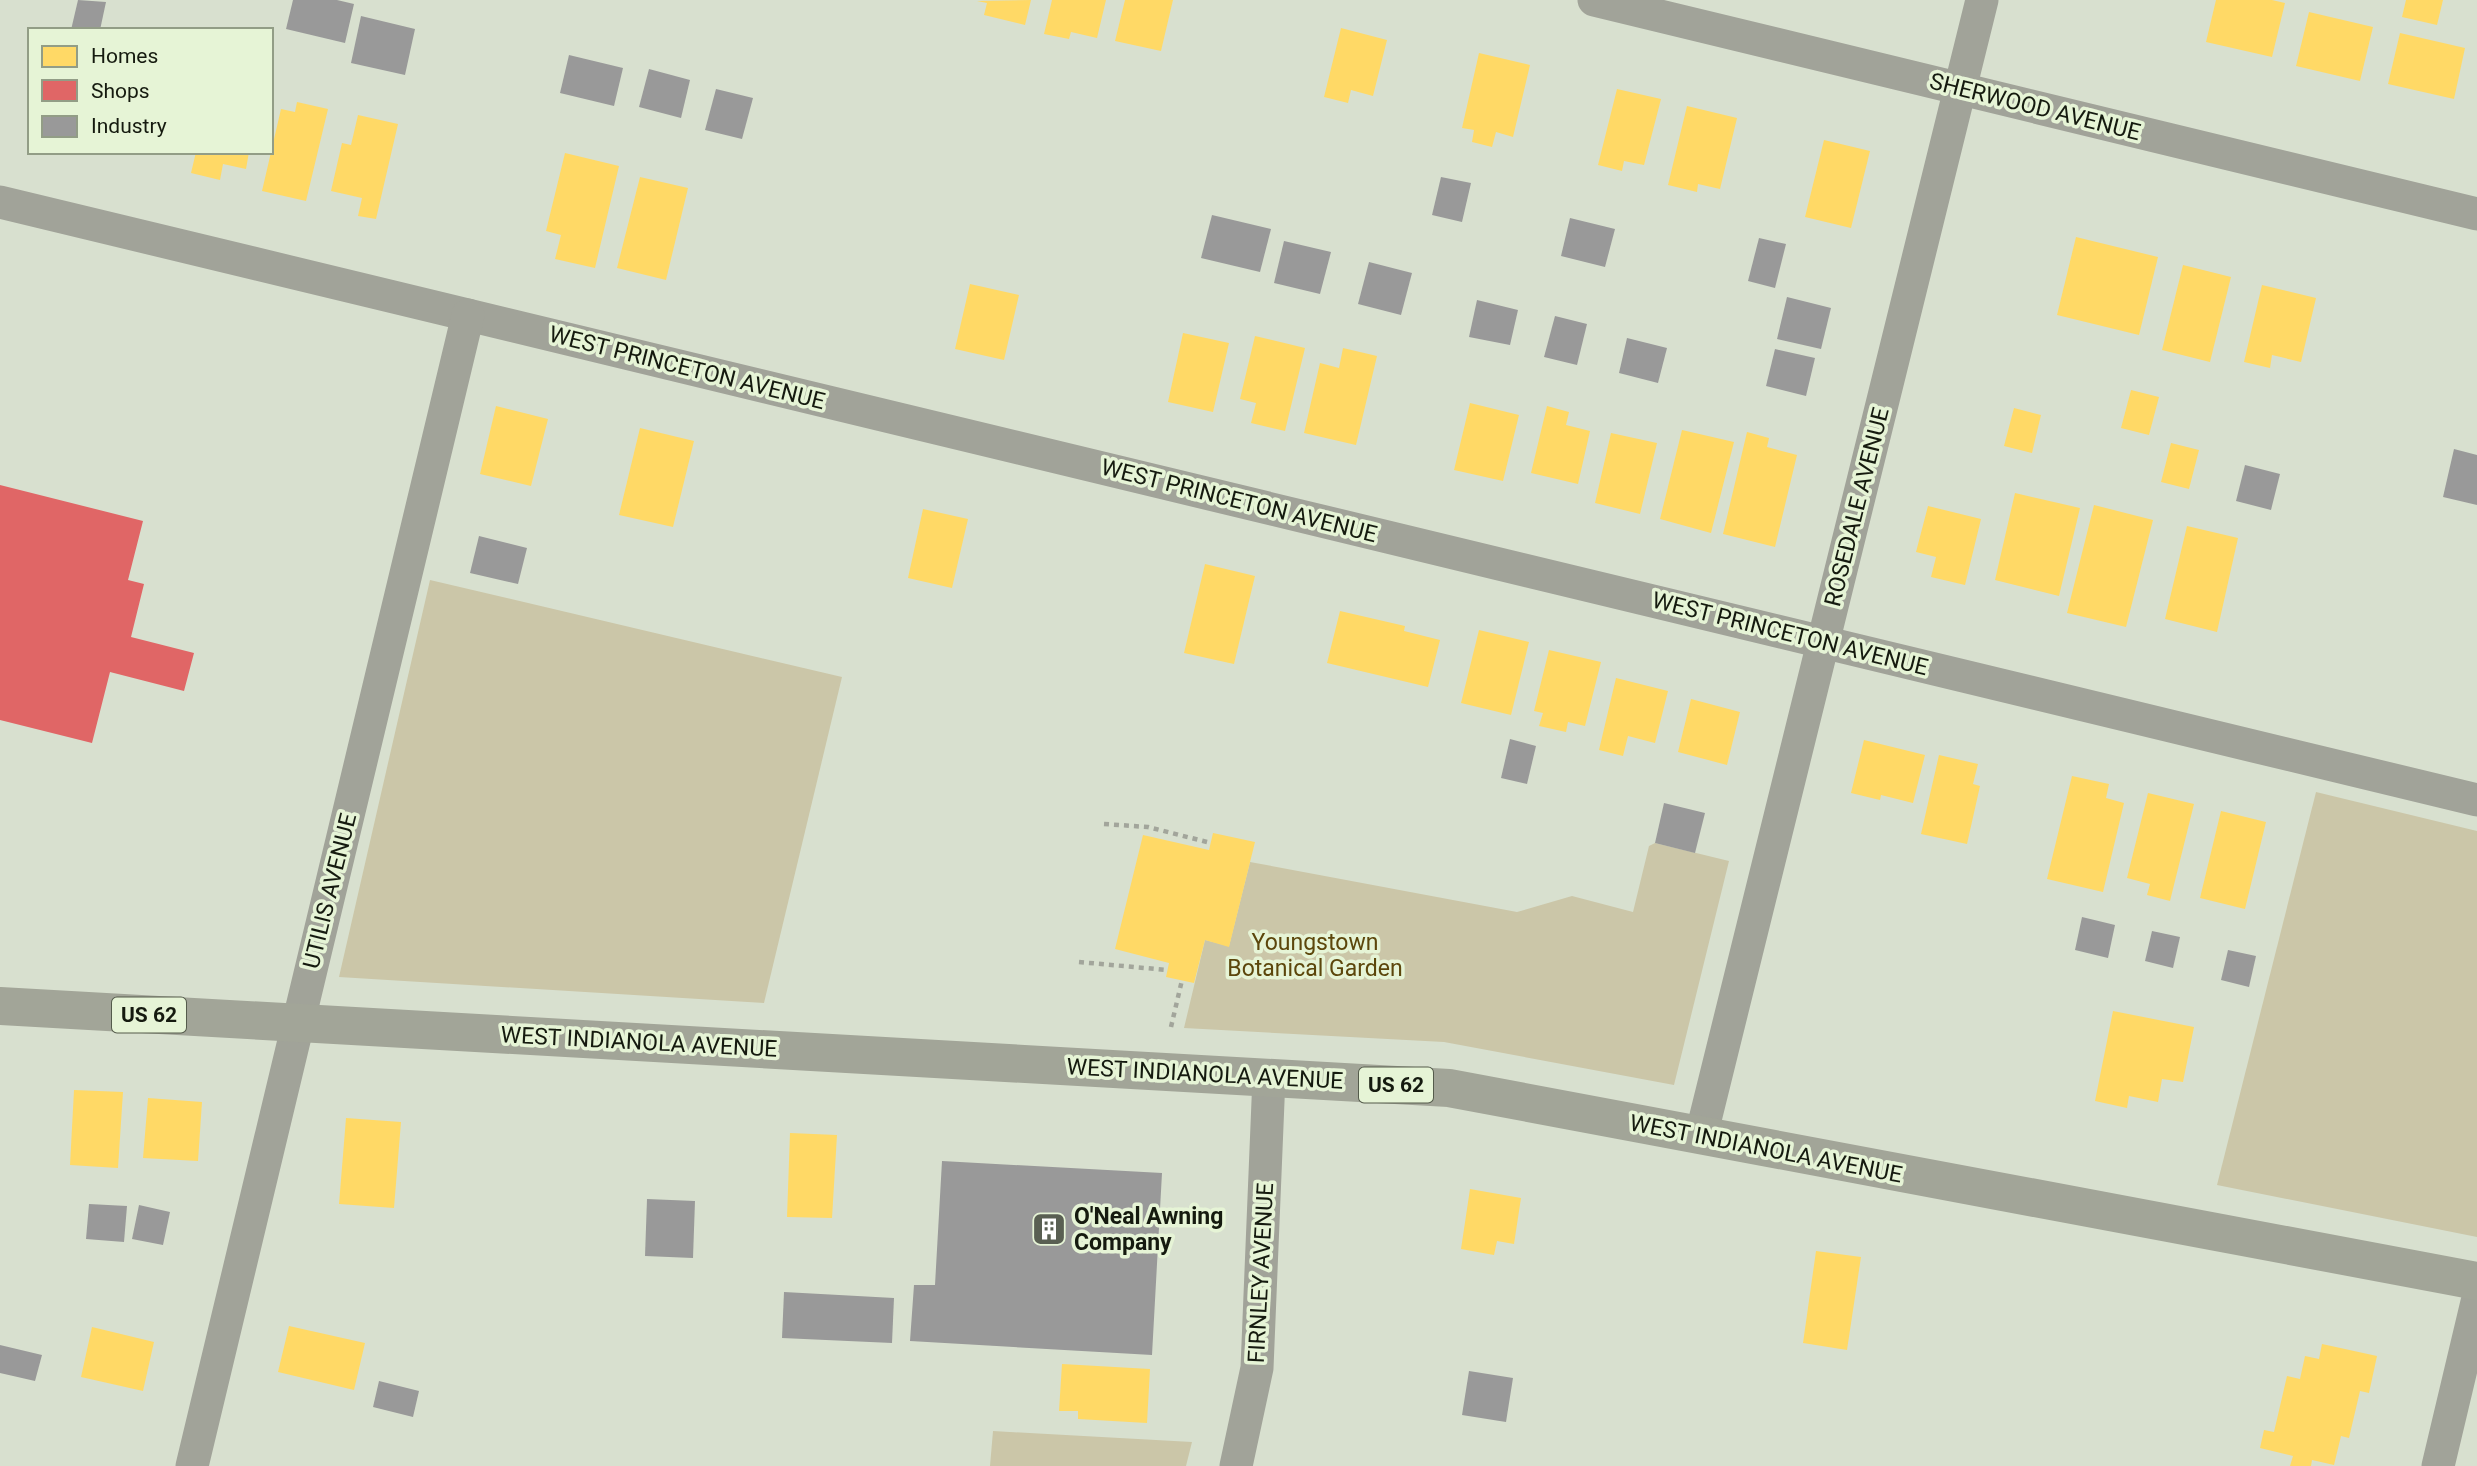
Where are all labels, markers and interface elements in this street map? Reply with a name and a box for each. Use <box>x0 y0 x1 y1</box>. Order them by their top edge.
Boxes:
legend <box>28 28 273 154</box>
text: Homes <box>91 44 158 68</box>
street label: SHERWOOD AVENUE <box>1927 68 2143 146</box>
text: Shops <box>91 79 150 103</box>
text: Industry <box>91 114 167 138</box>
street label: WEST PRINCETON AVENUE <box>546 321 828 415</box>
street label: ROSEDALE AVENUE <box>1819 405 1895 609</box>
street label: WEST PRINCETON AVENUE <box>1098 454 1380 548</box>
street label: WEST PRINCETON AVENUE <box>1649 587 1931 681</box>
street label: UTILIS AVENUE <box>298 811 362 971</box>
park label: Youngstown Botanical Garden <box>1227 929 1403 982</box>
road number: US 62 <box>112 998 186 1032</box>
street label: WEST INDIANOLA AVENUE <box>500 1021 778 1063</box>
street label: WEST INDIANOLA AVENUE <box>1066 1053 1344 1095</box>
road number: US 62 <box>1359 1068 1433 1102</box>
street label: WEST INDIANOLA AVENUE <box>1627 1109 1905 1189</box>
street label: FIRNLEY AVENUE <box>1243 1182 1279 1364</box>
place label: O'Neal Awning Company <box>1074 1203 1223 1256</box>
building icon: O'Neal Awning Company <box>1030 1210 1068 1248</box>

